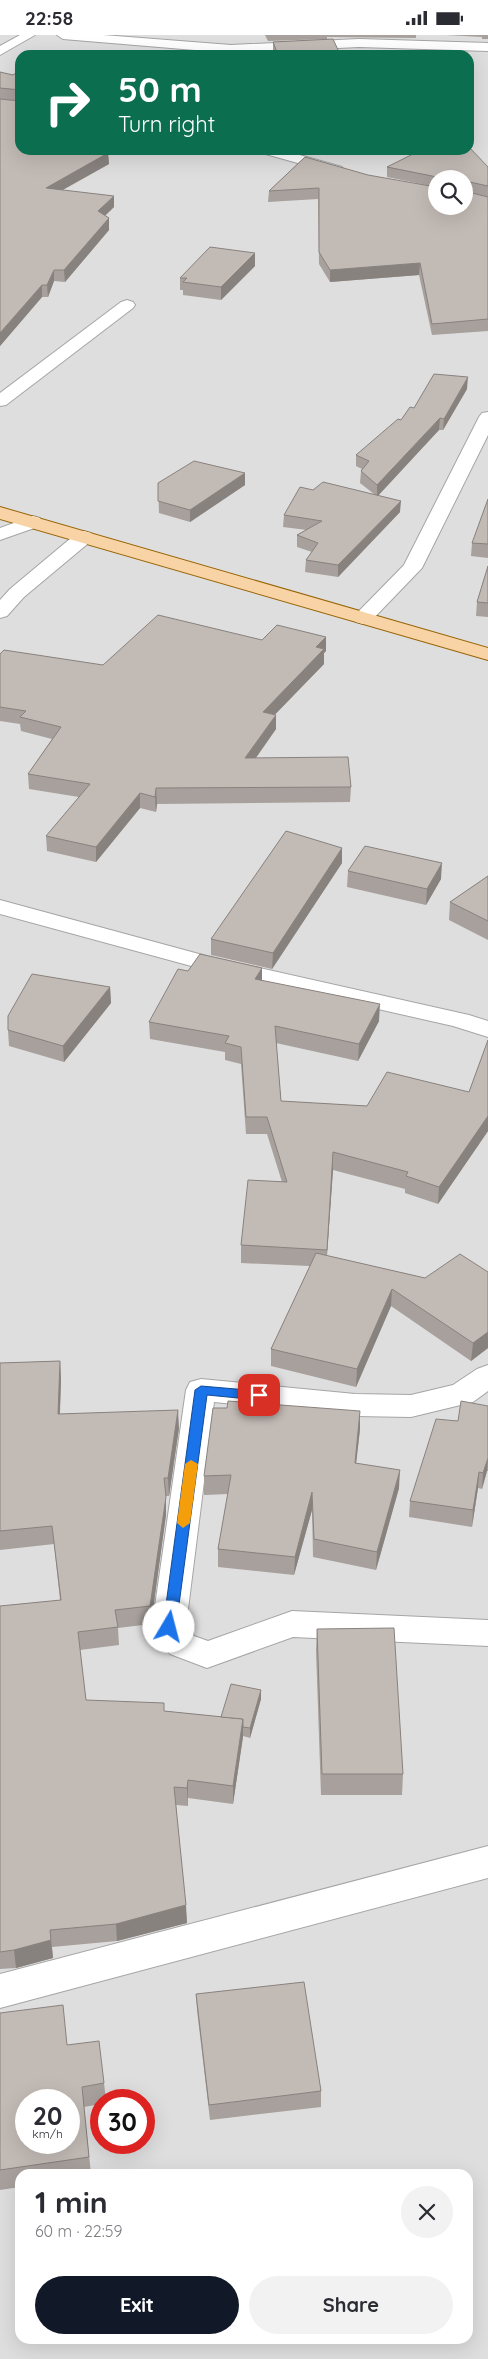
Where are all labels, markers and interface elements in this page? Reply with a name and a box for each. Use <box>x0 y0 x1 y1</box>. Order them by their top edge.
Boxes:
text: 22:58 <box>25 6 73 30</box>
text: 50 m <box>118 67 202 111</box>
icon: right <box>35 70 100 135</box>
text: Turn right <box>118 110 215 138</box>
map controls <box>428 170 473 215</box>
button: search <box>428 170 473 215</box>
pin <box>238 1374 280 1416</box>
icon: arrive <box>245 1381 273 1409</box>
position arrow <box>142 1600 194 1652</box>
speed limit sign: 30 <box>90 2089 155 2154</box>
text: 20 <box>33 2100 62 2131</box>
text: km/h <box>32 2126 63 2141</box>
text: 1 min <box>35 2183 108 2221</box>
button: close <box>401 2186 453 2238</box>
text: 60 m · 22:59 <box>35 2221 122 2241</box>
button: Exit <box>35 2276 239 2334</box>
button: Share <box>249 2276 453 2334</box>

